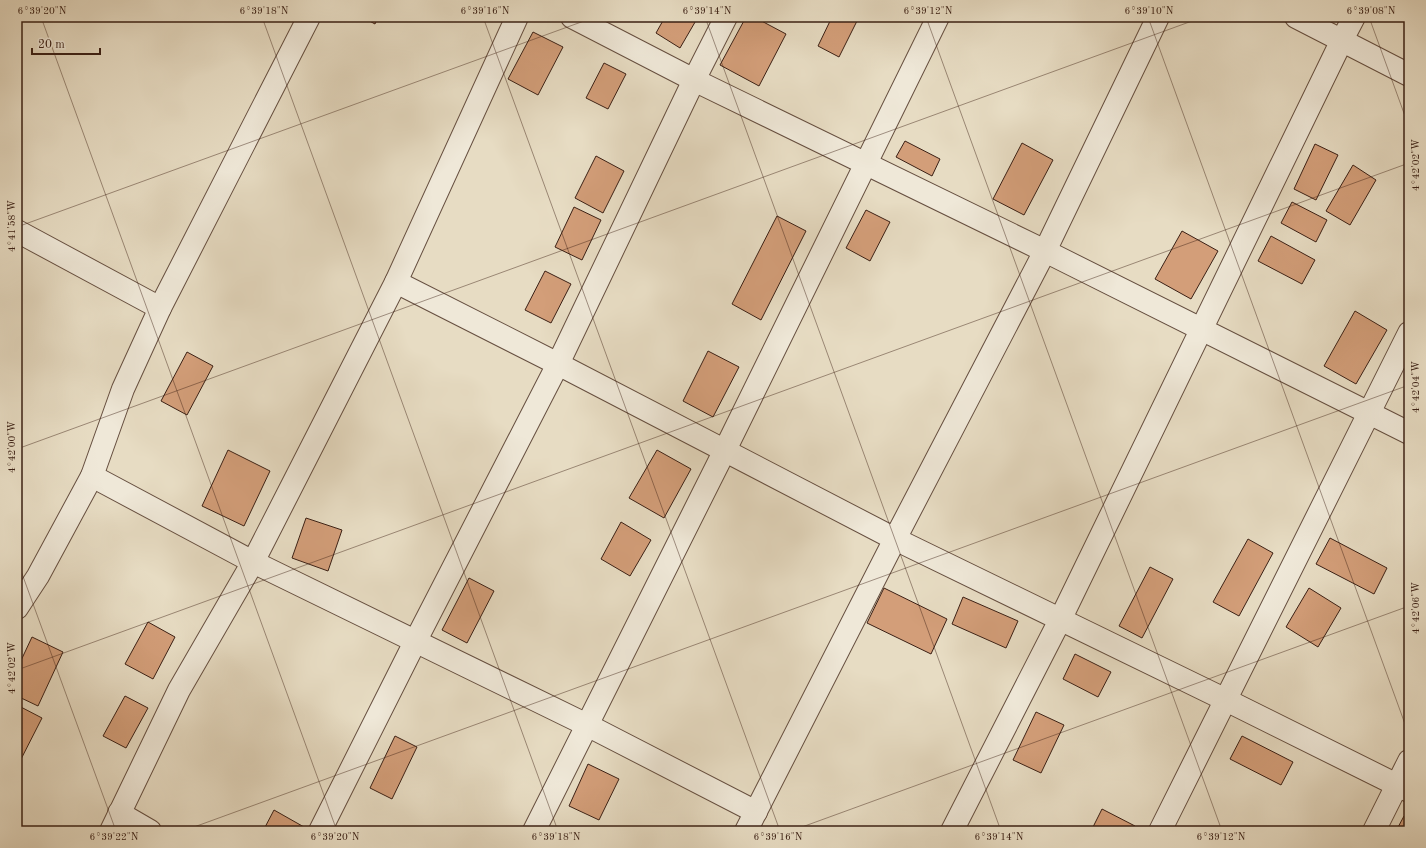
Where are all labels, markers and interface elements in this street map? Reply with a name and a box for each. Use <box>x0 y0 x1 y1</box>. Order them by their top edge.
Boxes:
text: 6°39'20"N <box>18 6 67 16</box>
text: 6°39'18"N <box>240 6 289 16</box>
text: 6°39'16"N <box>461 6 510 16</box>
text: 6°39'14"N <box>683 6 732 16</box>
text: 6°39'12"N <box>904 6 953 16</box>
text: 6°39'10"N <box>1125 6 1174 16</box>
text: 6°39'08"N <box>1347 6 1396 16</box>
scale bar <box>32 30 100 56</box>
text: 20 m <box>38 39 65 51</box>
text: 4°42'02"W <box>1411 139 1421 191</box>
text: 4°41'58"W <box>7 200 17 252</box>
text: 4°42'04"W <box>1411 361 1421 413</box>
text: 4°42'00"W <box>7 421 17 473</box>
text: 4°42'06"W <box>1411 582 1421 634</box>
text: 4°42'02"W <box>7 642 17 694</box>
text: 6°39'22"N <box>90 832 139 842</box>
text: 6°39'20"N <box>311 832 360 842</box>
text: 6°39'18"N <box>532 832 581 842</box>
text: 6°39'16"N <box>754 832 803 842</box>
text: 6°39'14"N <box>975 832 1024 842</box>
text: 6°39'12"N <box>1197 832 1246 842</box>

